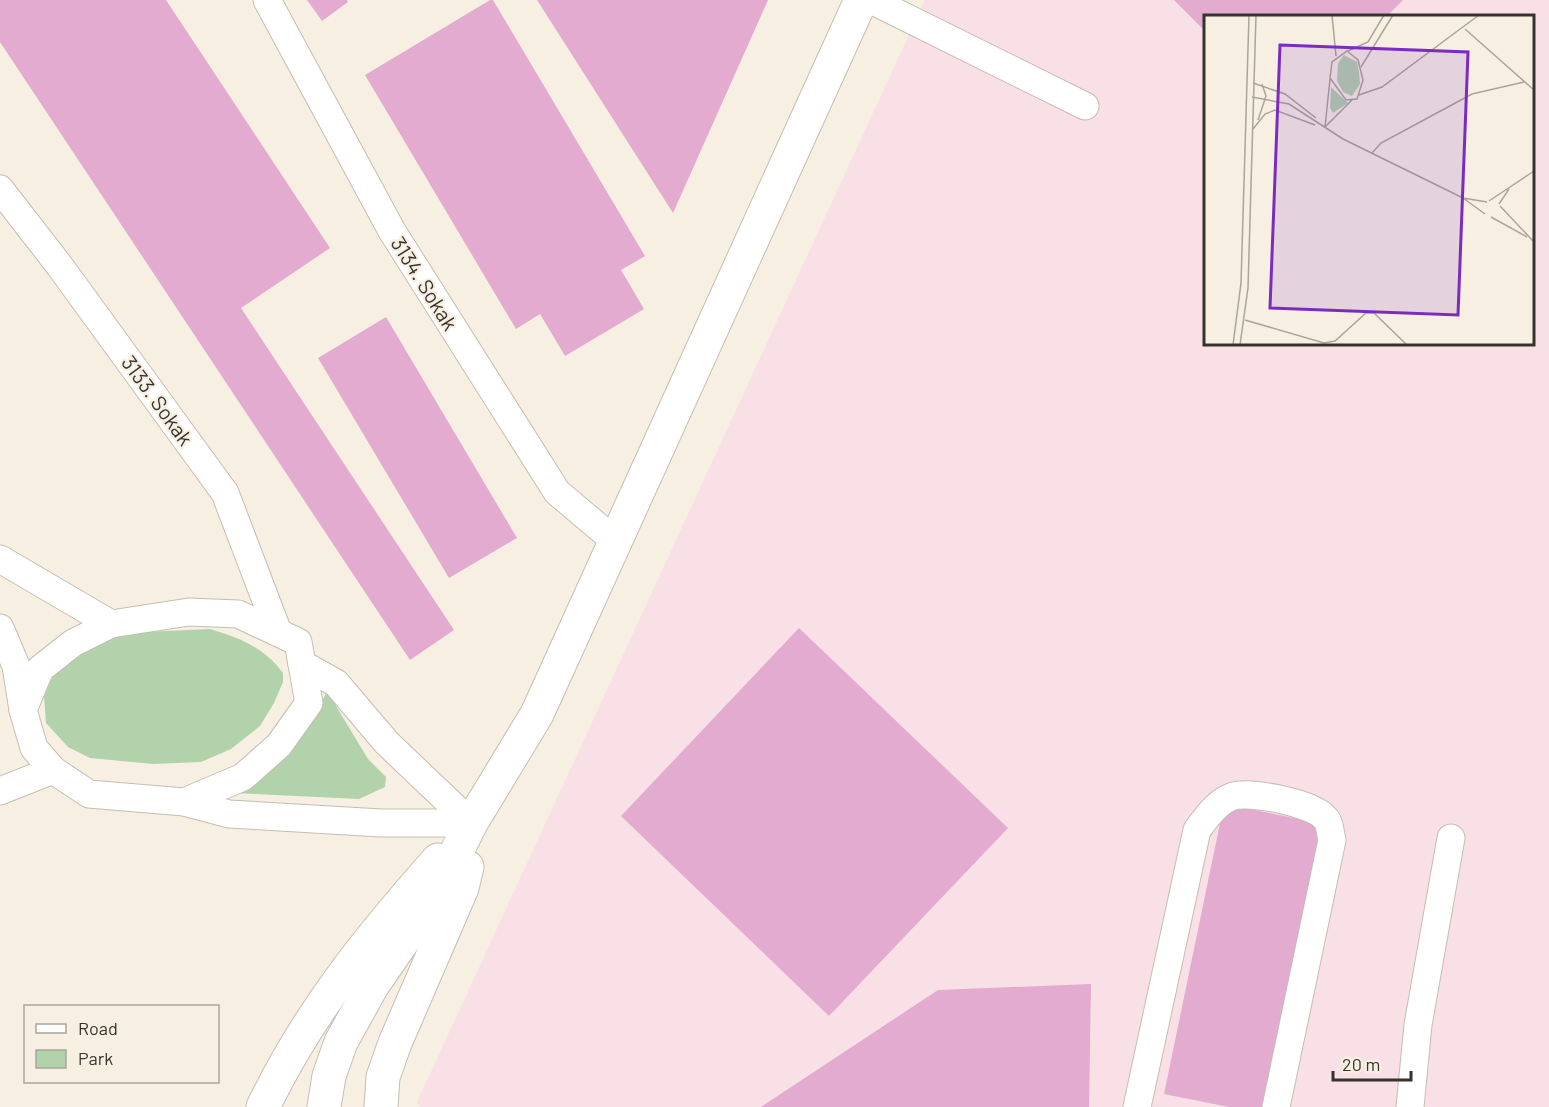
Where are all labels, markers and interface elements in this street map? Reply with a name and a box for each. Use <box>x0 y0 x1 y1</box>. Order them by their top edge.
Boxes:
inset map <box>1204 15 1534 345</box>
street label: 3134. Sokak <box>386 232 464 334</box>
street label: 3133. Sokak <box>117 350 199 450</box>
legend <box>24 1005 219 1083</box>
text: Road <box>78 1017 118 1039</box>
scale bar <box>1333 1044 1411 1082</box>
text: Park <box>78 1047 113 1069</box>
text: 20 m <box>1342 1053 1380 1075</box>

